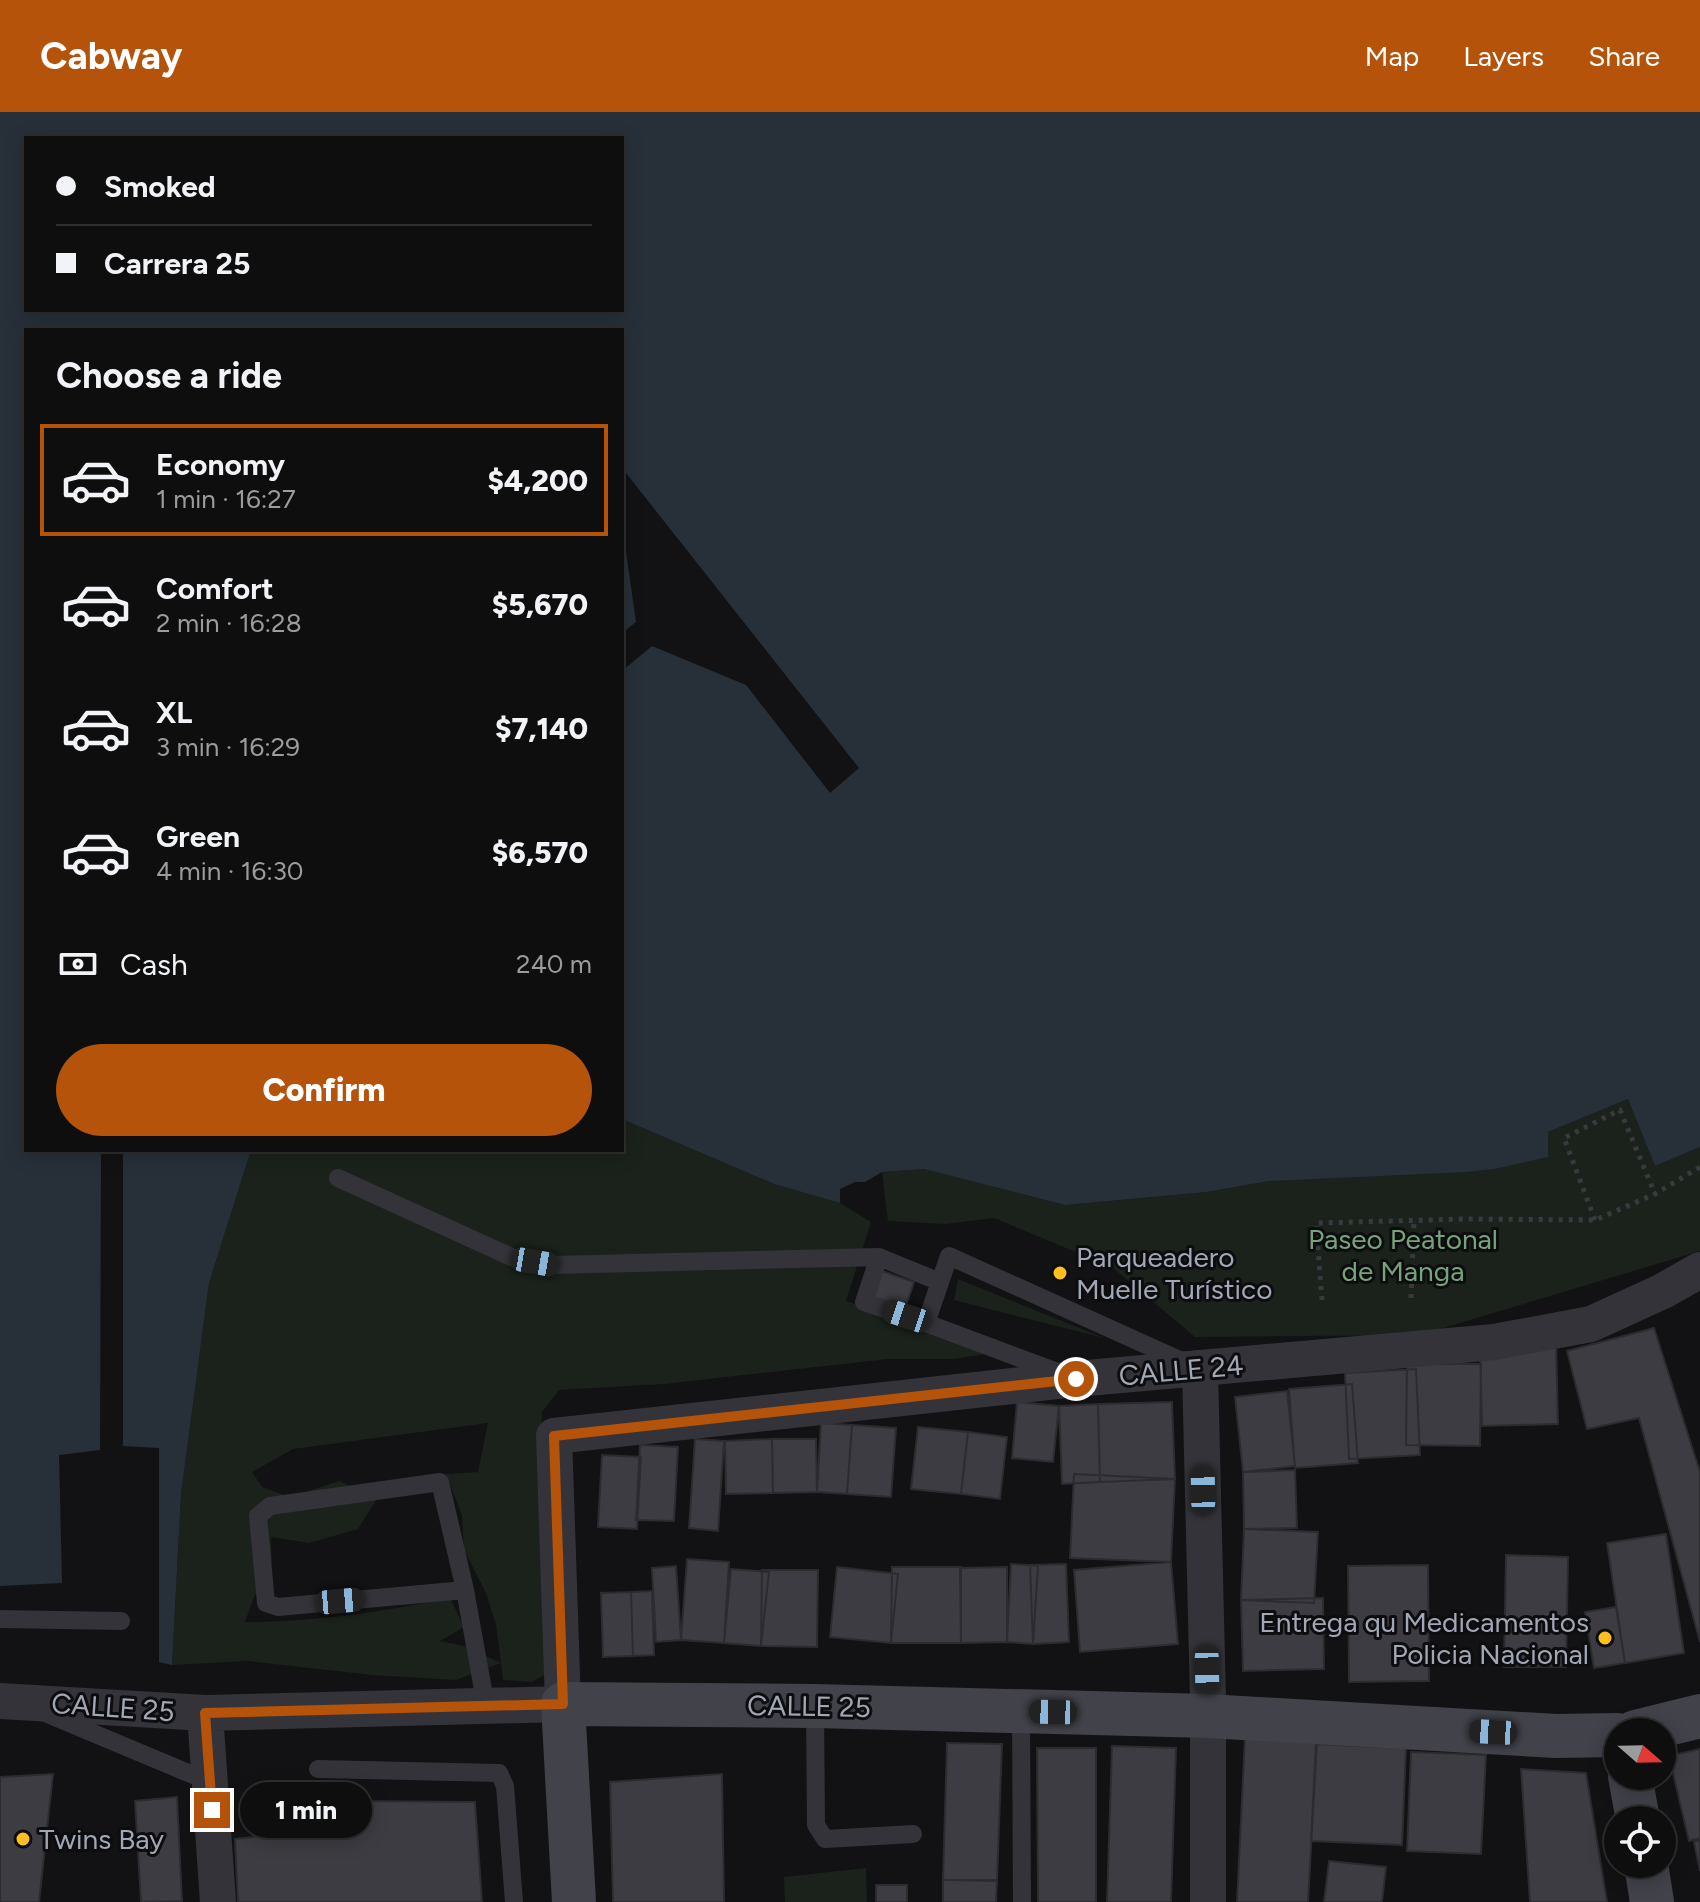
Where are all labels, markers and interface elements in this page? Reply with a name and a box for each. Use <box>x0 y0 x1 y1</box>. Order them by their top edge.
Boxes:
text: Cabway <box>40 33 182 79</box>
text: Map <box>1365 39 1419 73</box>
text: Layers <box>1463 39 1544 73</box>
text: Share <box>1588 39 1660 73</box>
text: Smoked <box>104 168 216 205</box>
text: Carrera 25 <box>104 245 250 282</box>
text: Choose a ride <box>56 354 282 397</box>
icon: car <box>60 444 132 516</box>
text: Economy <box>156 446 285 483</box>
text: $4,200 <box>487 462 588 499</box>
text: 1 min · 16:27 <box>156 483 296 515</box>
icon: car <box>60 568 132 640</box>
text: Comfort <box>156 570 274 607</box>
text: $5,670 <box>492 586 588 623</box>
text: 2 min · 16:28 <box>156 607 302 639</box>
icon: car <box>60 692 132 764</box>
text: XL <box>156 694 192 731</box>
text: $7,140 <box>495 710 588 747</box>
text: 3 min · 16:29 <box>156 731 300 763</box>
icon: car <box>60 816 132 888</box>
text: Green <box>156 818 240 855</box>
text: $6,570 <box>492 834 588 871</box>
text: 4 min · 16:30 <box>156 855 304 887</box>
icon: cash <box>56 942 100 986</box>
text: Cash <box>120 946 188 983</box>
text: 240 m <box>516 948 592 980</box>
button: Confirm <box>56 1044 592 1136</box>
park label: Paseo Peatonal de Manga <box>1308 1222 1498 1288</box>
place label: Parqueadero Muelle Turístico <box>1076 1240 1272 1306</box>
car <box>509 1246 561 1278</box>
marker: Parqueadero Muelle Turístico <box>1051 1264 1069 1282</box>
car <box>879 1297 933 1335</box>
street label: CALLE 24 <box>1117 1348 1245 1392</box>
route start <box>1058 1361 1094 1397</box>
car <box>1191 1466 1215 1514</box>
car <box>315 1587 365 1615</box>
place label: Entrega qu Medicamentos Policia Nacional <box>1259 1605 1589 1671</box>
marker: Entrega qu Medicamentos Policia Nacional <box>1596 1629 1614 1647</box>
car <box>1195 1646 1219 1694</box>
street label: CALLE 25 <box>50 1686 176 1728</box>
street label: CALLE 25 <box>747 1688 871 1724</box>
car <box>1029 1700 1077 1724</box>
north arrow <box>1604 1718 1676 1790</box>
map controls <box>1604 1718 1676 1878</box>
car <box>1468 1719 1518 1745</box>
callout: 1 min <box>240 1782 372 1838</box>
route end <box>194 1792 230 1828</box>
text: 1 min <box>275 1794 337 1826</box>
button: locate <box>1604 1806 1676 1878</box>
place label: Twins Bay <box>39 1822 164 1856</box>
marker: Twins Bay <box>14 1830 32 1848</box>

